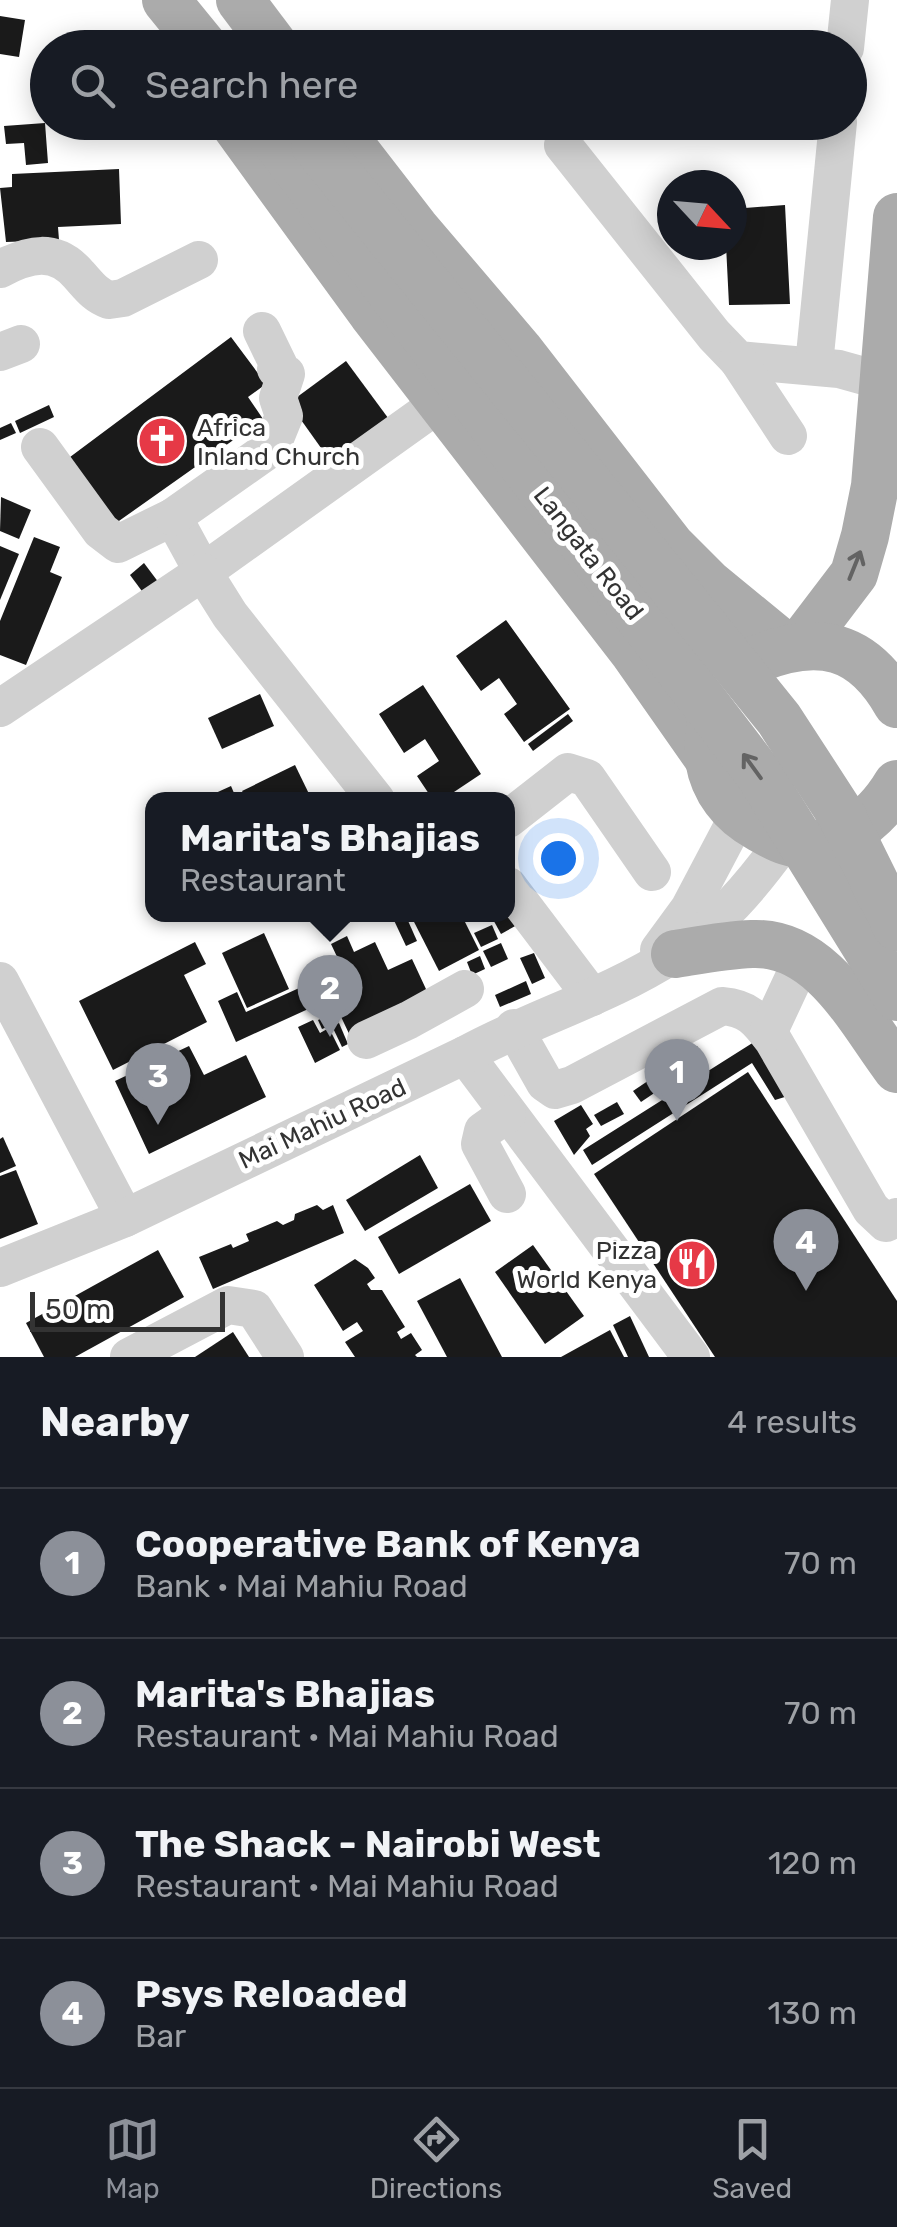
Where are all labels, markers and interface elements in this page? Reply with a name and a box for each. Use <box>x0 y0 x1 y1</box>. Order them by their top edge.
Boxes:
search box <box>30 30 867 140</box>
icon: search <box>65 58 120 113</box>
text: Search here <box>145 62 358 108</box>
north arrow <box>657 170 747 260</box>
place label: Africa Inland Church <box>197 413 360 471</box>
church icon: Africa Inland Church <box>136 415 188 467</box>
street label: Langata Road <box>528 481 649 626</box>
one-way arrow <box>847 550 865 581</box>
one-way arrow <box>742 753 763 780</box>
popup <box>145 792 515 922</box>
text: Marita's Bhajias <box>180 815 480 861</box>
your location <box>533 833 584 884</box>
text: Restaurant <box>180 861 346 899</box>
pin: 2 <box>298 954 362 1037</box>
pin: 1 <box>644 1038 710 1121</box>
pin: 3 <box>126 1042 190 1125</box>
street label: Mai Mahiu Road <box>234 1072 410 1175</box>
pin: 4 <box>774 1208 838 1291</box>
place label: Pizza World Kenya <box>516 1236 657 1294</box>
restaurant icon: Pizza World Kenya <box>666 1238 718 1290</box>
scale bar <box>30 1287 225 1332</box>
text: 50 m <box>45 1293 111 1326</box>
text: Nearby <box>40 1397 190 1447</box>
text: 4 results <box>727 1403 857 1441</box>
text: Cooperative Bank of Kenya <box>135 1521 641 1567</box>
text: 1 <box>65 1544 80 1582</box>
text: 70 m <box>784 1544 857 1582</box>
text: Bank · Mai Mahiu Road <box>135 1567 468 1605</box>
text: Marita's Bhajias <box>135 1671 435 1717</box>
text: 2 <box>62 1694 83 1732</box>
text: 70 m <box>784 1694 857 1732</box>
text: Restaurant · Mai Mahiu Road <box>135 1717 559 1755</box>
text: The Shack - Nairobi West <box>135 1821 601 1867</box>
text: 3 <box>62 1844 83 1882</box>
text: 120 m <box>768 1844 857 1882</box>
text: Restaurant · Mai Mahiu Road <box>135 1867 559 1905</box>
text: Psys Reloaded <box>135 1971 408 2017</box>
text: 4 <box>62 1994 83 2032</box>
text: 130 m <box>767 1994 857 2032</box>
text: Bar <box>135 2017 186 2055</box>
tab: Map <box>105 2112 160 2205</box>
tab: Directions <box>370 2112 502 2205</box>
tab: Saved <box>712 2112 792 2205</box>

